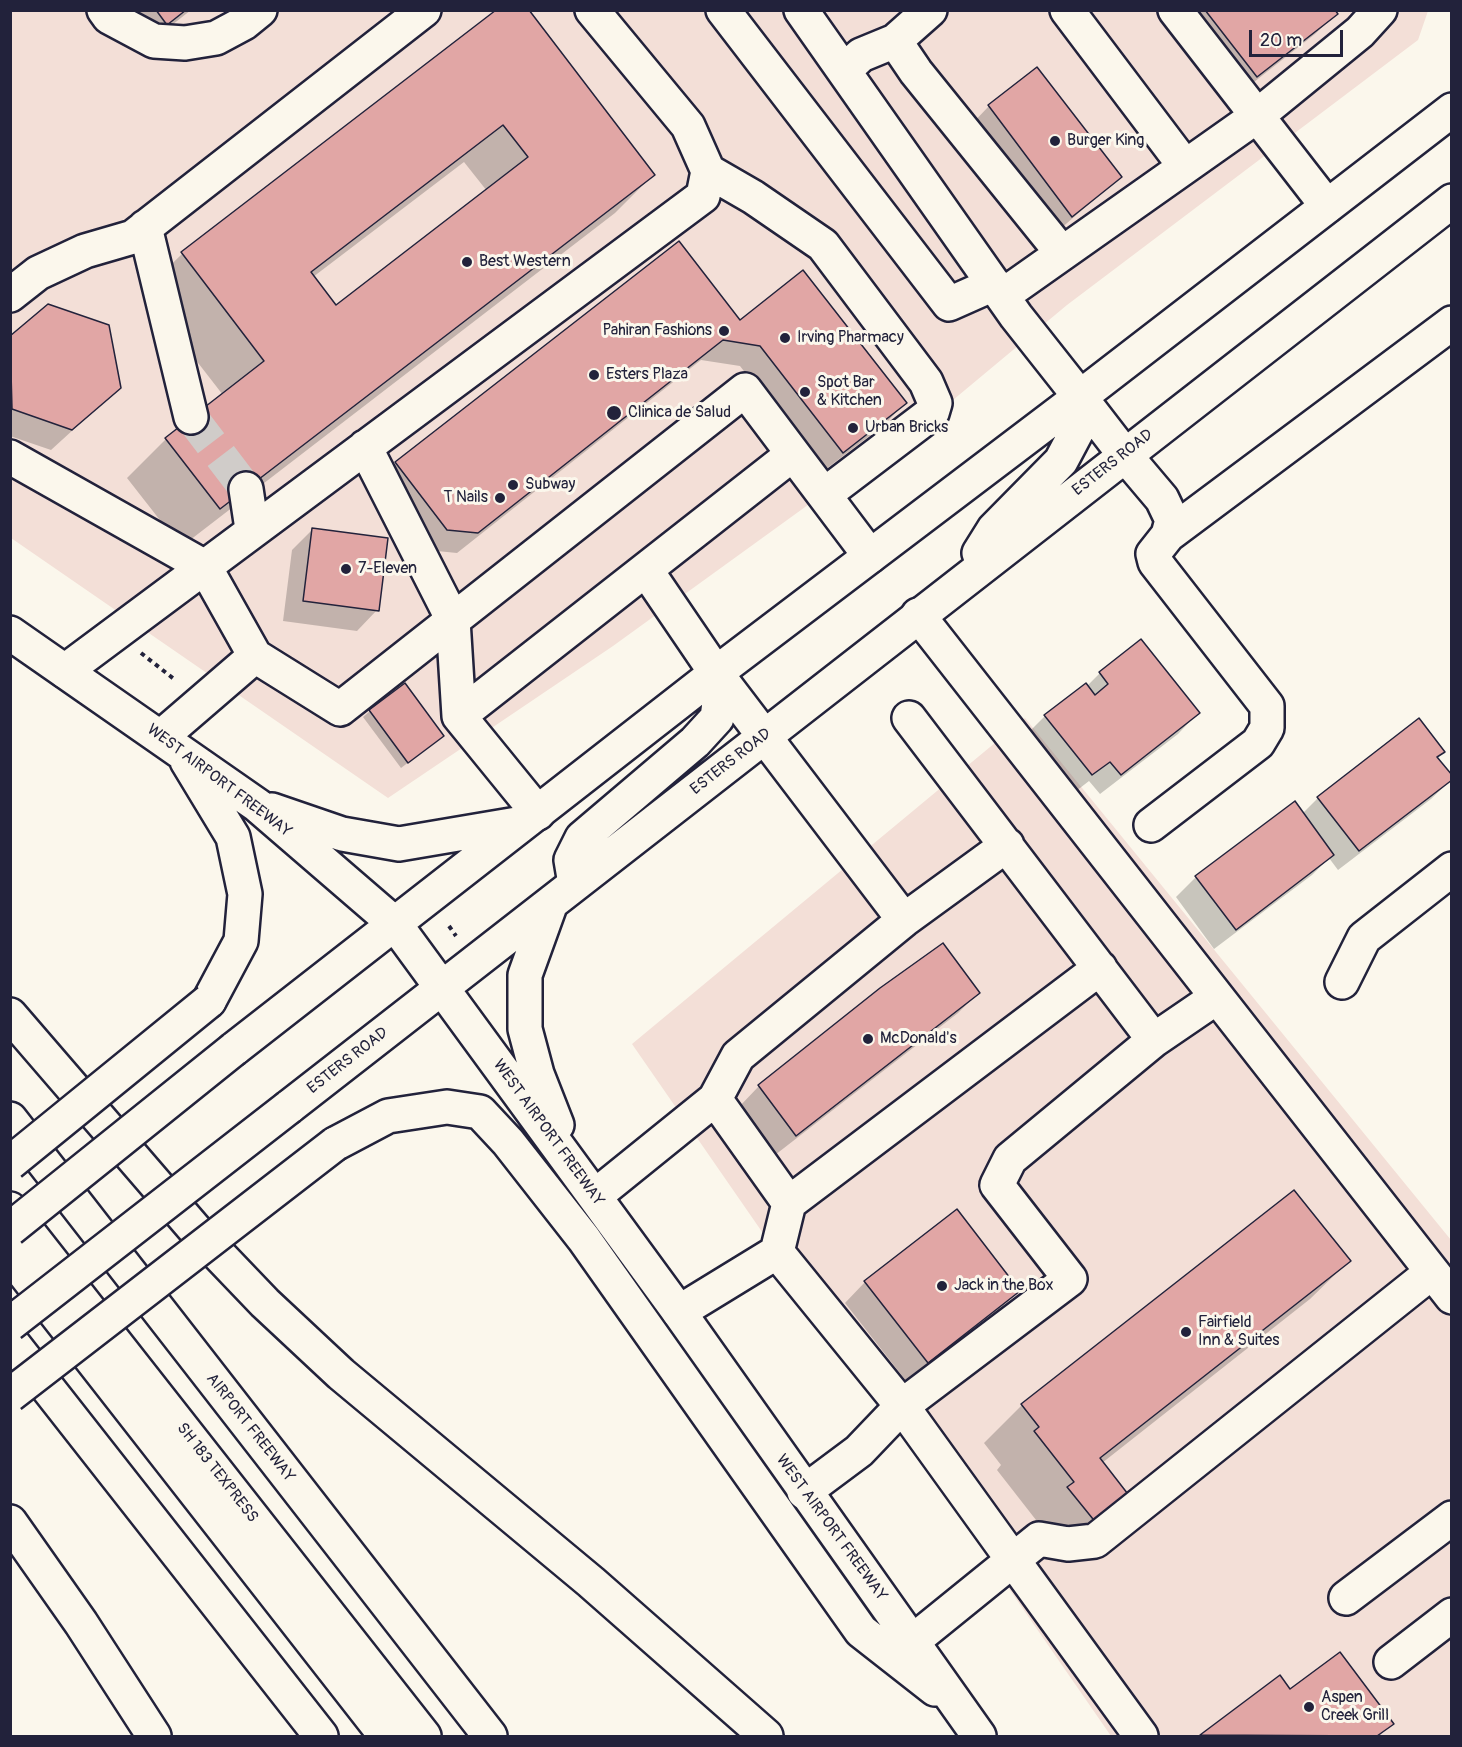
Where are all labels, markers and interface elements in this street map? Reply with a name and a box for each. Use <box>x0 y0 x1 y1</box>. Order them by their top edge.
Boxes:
scale bar <box>1252 18 1346 56</box>
text: 20 m <box>1260 29 1302 52</box>
place label: Burger King <box>1067 131 1144 151</box>
marker: Burger King <box>1048 134 1062 148</box>
place label: Best Western <box>479 252 571 272</box>
marker: Best Western <box>460 255 474 269</box>
place label: Pahiran Fashions <box>603 321 712 341</box>
marker: Pahiran Fashions <box>717 324 731 338</box>
place label: Irving Pharmacy <box>797 328 904 348</box>
marker: Irving Pharmacy <box>778 331 792 345</box>
place label: Esters Plaza <box>606 365 688 385</box>
marker: Esters Plaza <box>587 368 601 382</box>
place label: Spot Bar & Kitchen <box>817 373 882 411</box>
marker: Spot Bar & Kitchen <box>798 385 812 399</box>
place label: Clinica de Salud <box>628 403 731 423</box>
marker: Clinica de Salud <box>605 404 623 422</box>
place label: Urban Bricks <box>865 418 948 438</box>
marker: Urban Bricks <box>846 421 860 435</box>
street label: ESTERS ROAD <box>1069 426 1157 500</box>
place label: Subway <box>525 475 575 495</box>
marker: Subway <box>506 478 520 492</box>
place label: T Nails <box>444 488 488 508</box>
marker: T Nails <box>493 491 507 505</box>
place label: 7-Eleven <box>358 559 417 579</box>
marker: 7-Eleven <box>339 562 353 576</box>
street label: WEST AIRPORT FREEWAY <box>143 720 295 842</box>
street label: ESTERS ROAD <box>687 725 775 799</box>
street label: ESTERS ROAD <box>304 1024 392 1098</box>
place label: McDonald's <box>880 1029 957 1049</box>
marker: McDonald's <box>861 1032 875 1046</box>
street label: WEST AIRPORT FREEWAY <box>488 1056 608 1210</box>
place label: Jack in the Box <box>954 1276 1053 1296</box>
marker: Jack in the Box <box>935 1279 949 1293</box>
place label: Fairfield Inn & Suites <box>1198 1313 1279 1351</box>
marker: Fairfield Inn & Suites <box>1179 1325 1193 1339</box>
street label: AIRPORT FREEWAY <box>202 1370 298 1486</box>
street label: SH 183 TEXPRESS <box>172 1419 262 1527</box>
street label: WEST AIRPORT FREEWAY <box>771 1451 891 1605</box>
place label: Aspen Creek Grill <box>1321 1688 1389 1726</box>
marker: Aspen Creek Grill <box>1302 1700 1316 1714</box>

